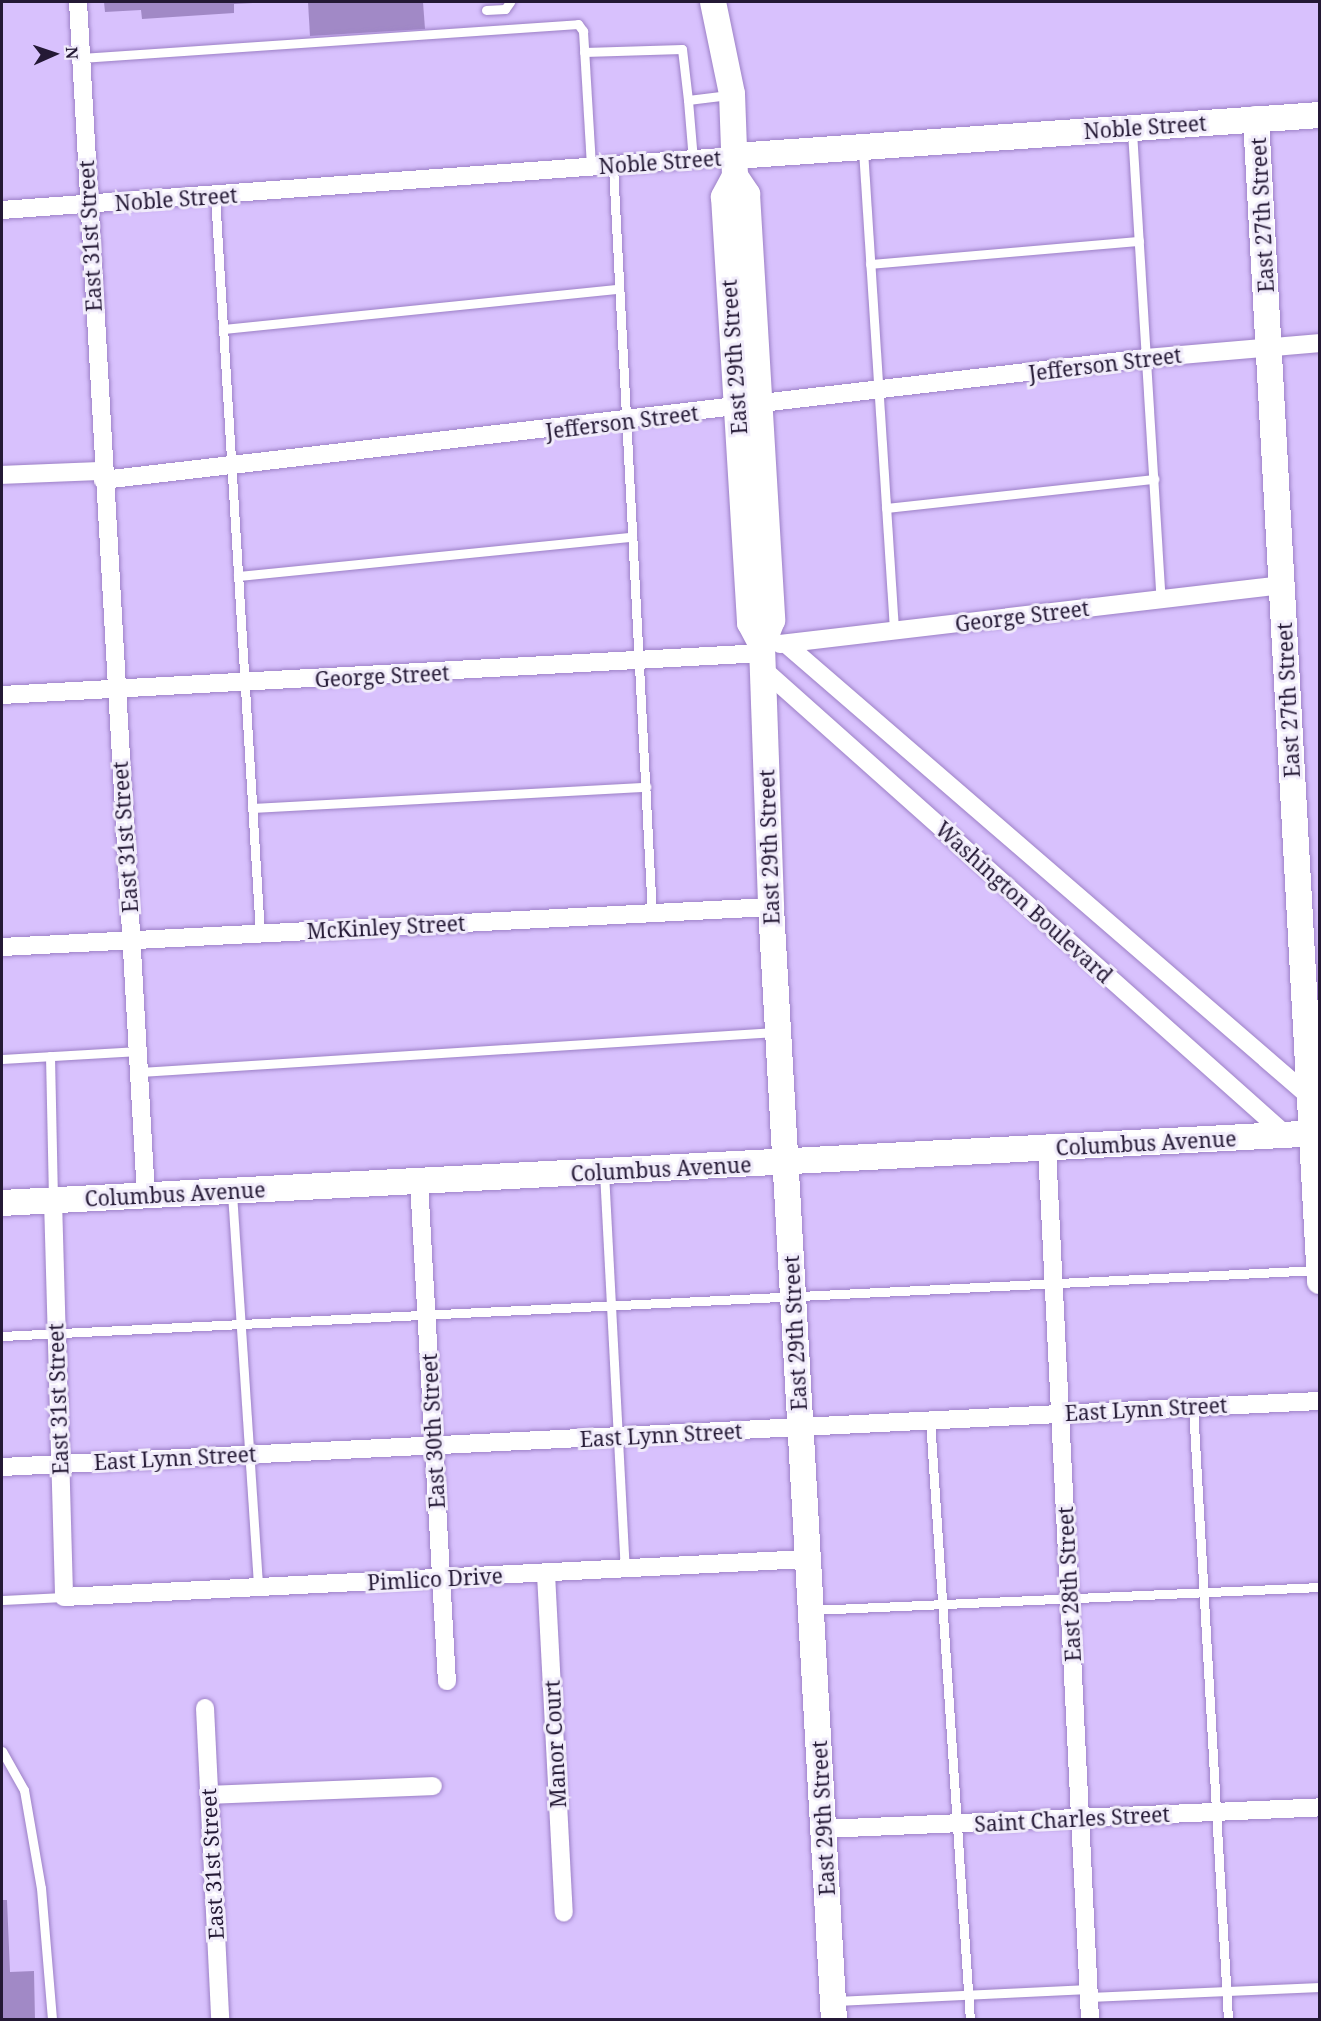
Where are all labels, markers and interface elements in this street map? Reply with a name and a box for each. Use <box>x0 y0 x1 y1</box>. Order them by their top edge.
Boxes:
north arrow <box>24 24 84 84</box>
text: N <box>61 46 83 60</box>
street label: Noble Street <box>1083 110 1207 144</box>
street label: East 27th Street <box>1245 137 1279 293</box>
street label: Noble Street <box>598 145 722 179</box>
street label: East 31st Street <box>73 160 107 312</box>
street label: Noble Street <box>114 182 238 216</box>
street label: East 29th Street <box>716 279 752 435</box>
street label: Jefferson Street <box>1027 342 1183 386</box>
street label: Jefferson Street <box>544 400 700 444</box>
street label: George Street <box>954 595 1090 637</box>
street label: East 27th Street <box>1271 622 1305 778</box>
street label: George Street <box>314 660 450 692</box>
street label: East 31st Street <box>107 761 143 913</box>
street label: East 29th Street <box>754 769 784 925</box>
street label: Washington Boulevard <box>931 816 1117 988</box>
street label: McKinley Street <box>306 910 466 944</box>
street label: Columbus Avenue <box>1055 1126 1237 1160</box>
street label: Columbus Avenue <box>570 1152 752 1186</box>
street label: Columbus Avenue <box>84 1177 266 1211</box>
street label: East 29th Street <box>778 1255 812 1411</box>
street label: East 31st Street <box>43 1323 73 1475</box>
street label: East 30th Street <box>416 1353 450 1509</box>
street label: East Lynn Street <box>1064 1392 1228 1426</box>
street label: East Lynn Street <box>579 1418 743 1452</box>
street label: East Lynn Street <box>93 1441 257 1475</box>
street label: East 28th Street <box>1052 1506 1086 1662</box>
street label: Pimlico Drive <box>367 1563 503 1595</box>
street label: Manor Court <box>539 1679 571 1809</box>
street label: East 29th Street <box>806 1740 840 1896</box>
street label: East 31st Street <box>195 1788 229 1940</box>
street label: Saint Charles Street <box>974 1801 1170 1837</box>

